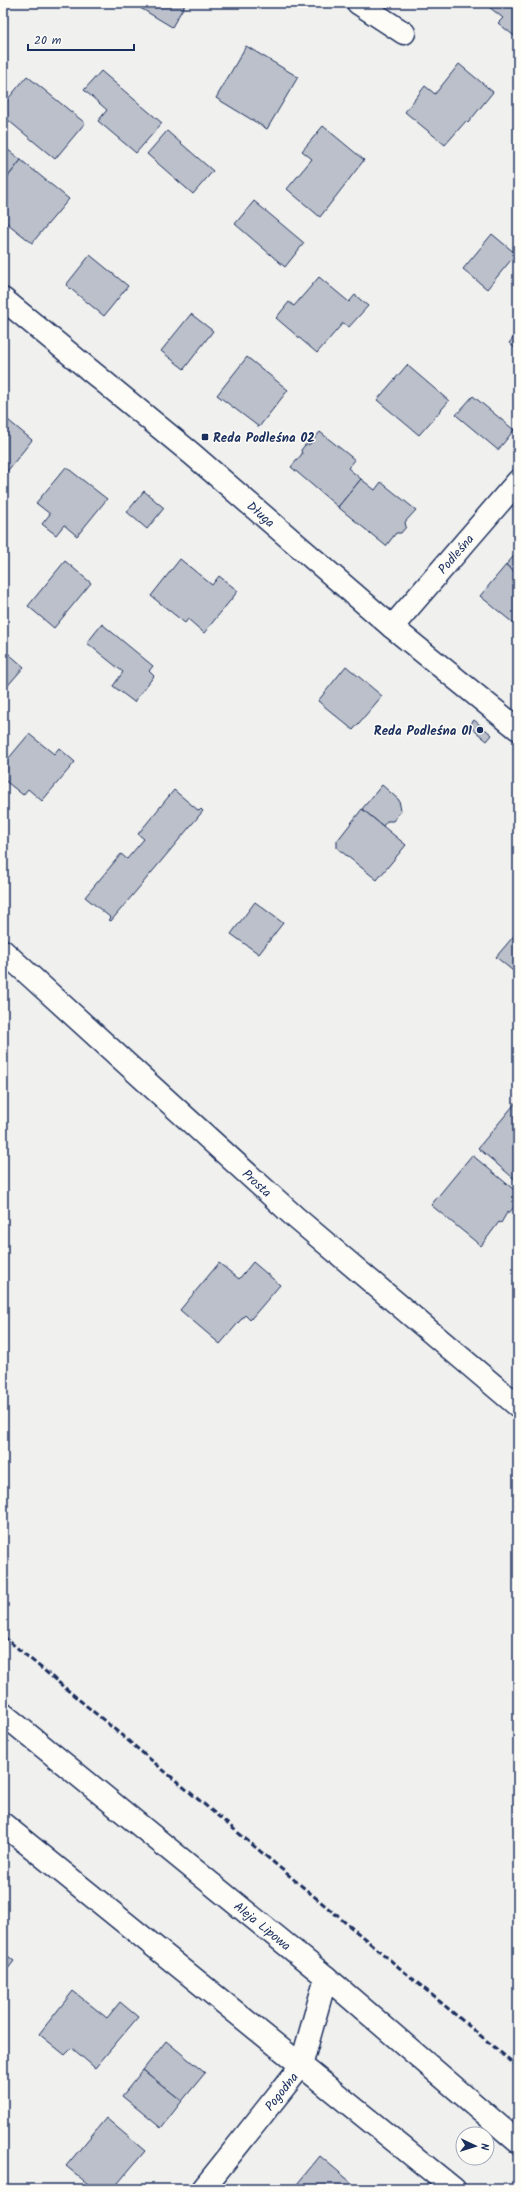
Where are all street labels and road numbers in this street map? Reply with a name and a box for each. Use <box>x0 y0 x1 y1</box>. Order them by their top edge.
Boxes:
street label: Długa <box>241 497 279 533</box>
street label: Podleśna <box>433 530 480 579</box>
street label: Prosta <box>237 1165 276 1203</box>
street label: Aleja Lipowa <box>229 1897 295 1957</box>
street label: Pogodna <box>260 2068 304 2116</box>

